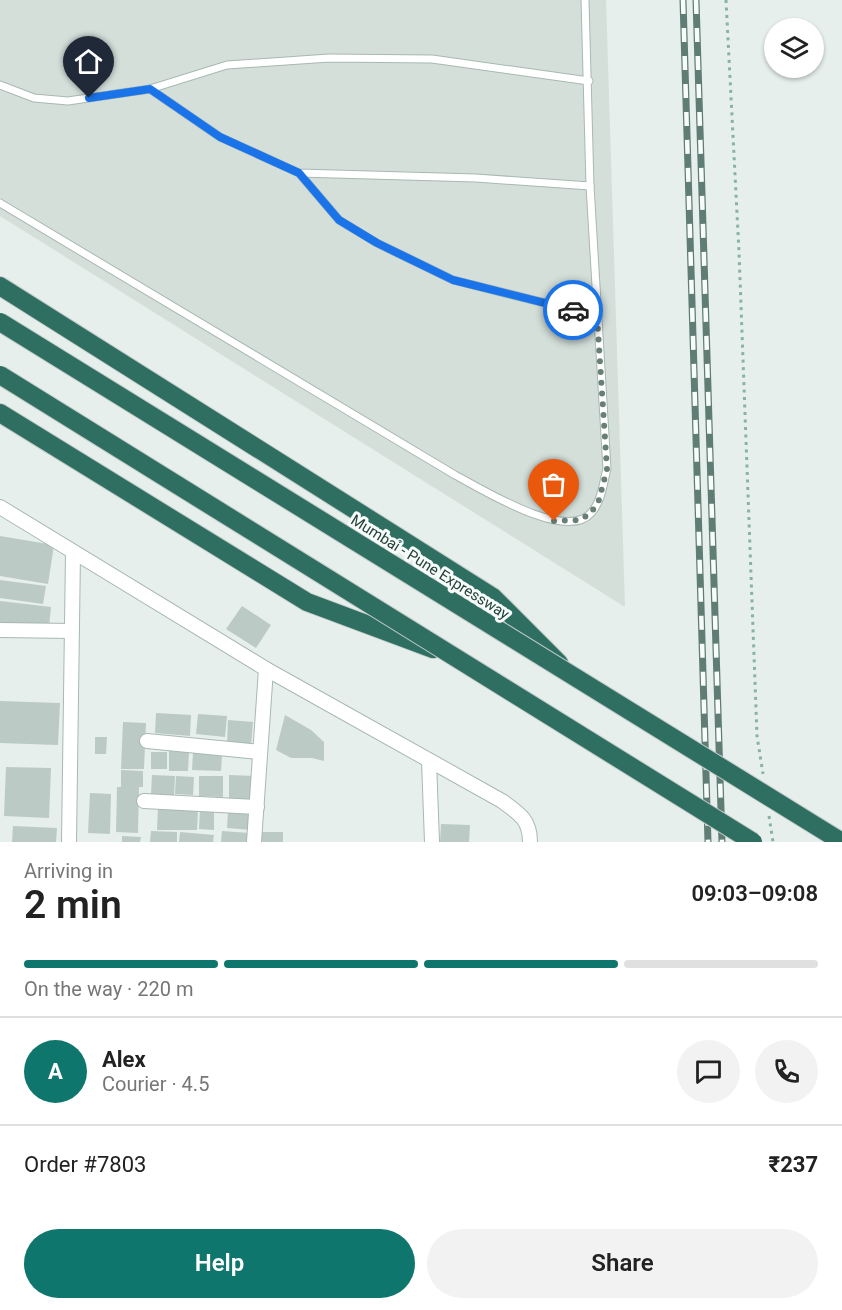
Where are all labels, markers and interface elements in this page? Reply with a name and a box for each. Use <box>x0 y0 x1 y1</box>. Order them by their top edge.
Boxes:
map controls <box>764 18 824 78</box>
button: layers <box>764 18 824 78</box>
pin <box>63 36 114 98</box>
icon: home <box>72 45 105 78</box>
courier <box>543 280 603 340</box>
icon: car <box>557 294 590 327</box>
pin <box>528 459 579 521</box>
icon: bag <box>537 468 570 501</box>
street label: Mumbai - Pune Expressway <box>348 511 512 623</box>
text: Arriving in <box>24 859 113 883</box>
text: 09:03–09:08 <box>691 881 818 906</box>
text: 2 min <box>24 882 122 928</box>
text: On the way · 220 m <box>24 977 193 1001</box>
button: chat <box>677 1040 740 1103</box>
button: phone <box>755 1040 818 1103</box>
text: Alex <box>102 1047 146 1072</box>
text: A <box>48 1059 63 1084</box>
text: Courier · 4.5 <box>102 1072 209 1096</box>
text: Order #7803 <box>24 1152 146 1177</box>
text: ₹237 <box>769 1152 818 1177</box>
button: Help <box>24 1229 415 1298</box>
button: Share <box>427 1229 818 1298</box>

